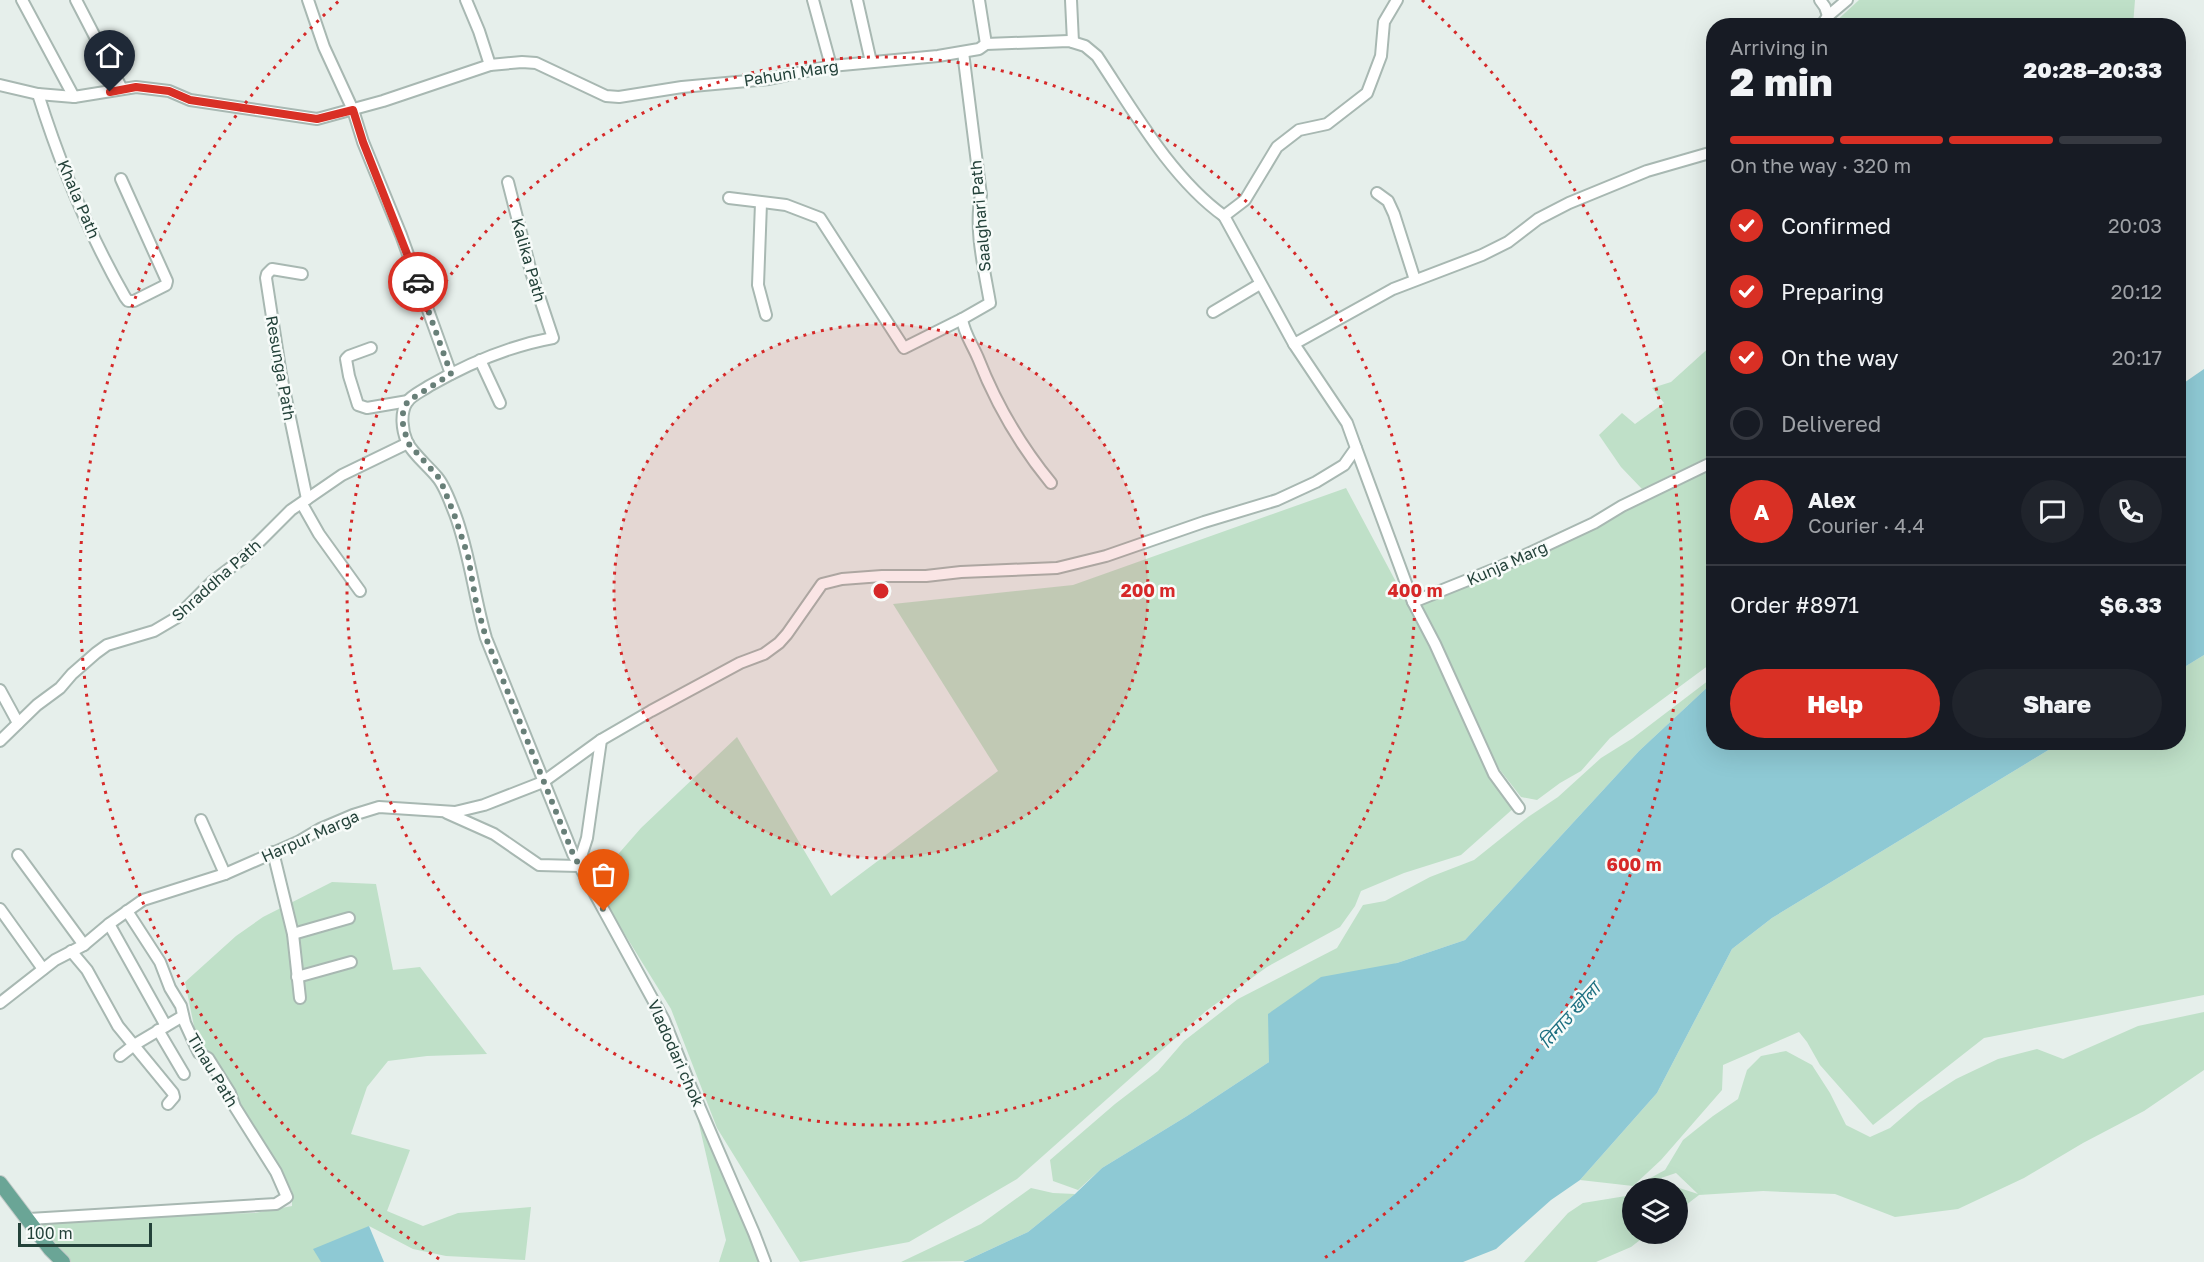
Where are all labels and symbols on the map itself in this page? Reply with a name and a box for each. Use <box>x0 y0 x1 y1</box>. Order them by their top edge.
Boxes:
pin <box>84 30 135 92</box>
street label: Pahuni Marg <box>742 56 840 90</box>
street label: Khala Path <box>53 157 105 241</box>
street label: Saalghari Path <box>965 159 995 273</box>
street label: Kalika Path <box>507 216 551 304</box>
courier <box>388 252 448 312</box>
street label: Resunga Path <box>262 314 300 422</box>
street label: Shraddha Path <box>167 535 265 625</box>
street label: Kunja Marg <box>1464 536 1550 590</box>
text: 200 m <box>1121 579 1175 601</box>
text: 400 m <box>1388 579 1442 601</box>
centre of rings <box>871 581 891 601</box>
street label: Harpur Marga <box>258 806 362 866</box>
pin <box>578 849 629 911</box>
text: 600 m <box>1606 853 1662 875</box>
water label: तिनाउ खोला <box>1534 975 1606 1052</box>
street label: Vladodari chok <box>643 996 709 1110</box>
street label: Tinau Path <box>183 1030 243 1110</box>
scale bar <box>18 1220 152 1248</box>

